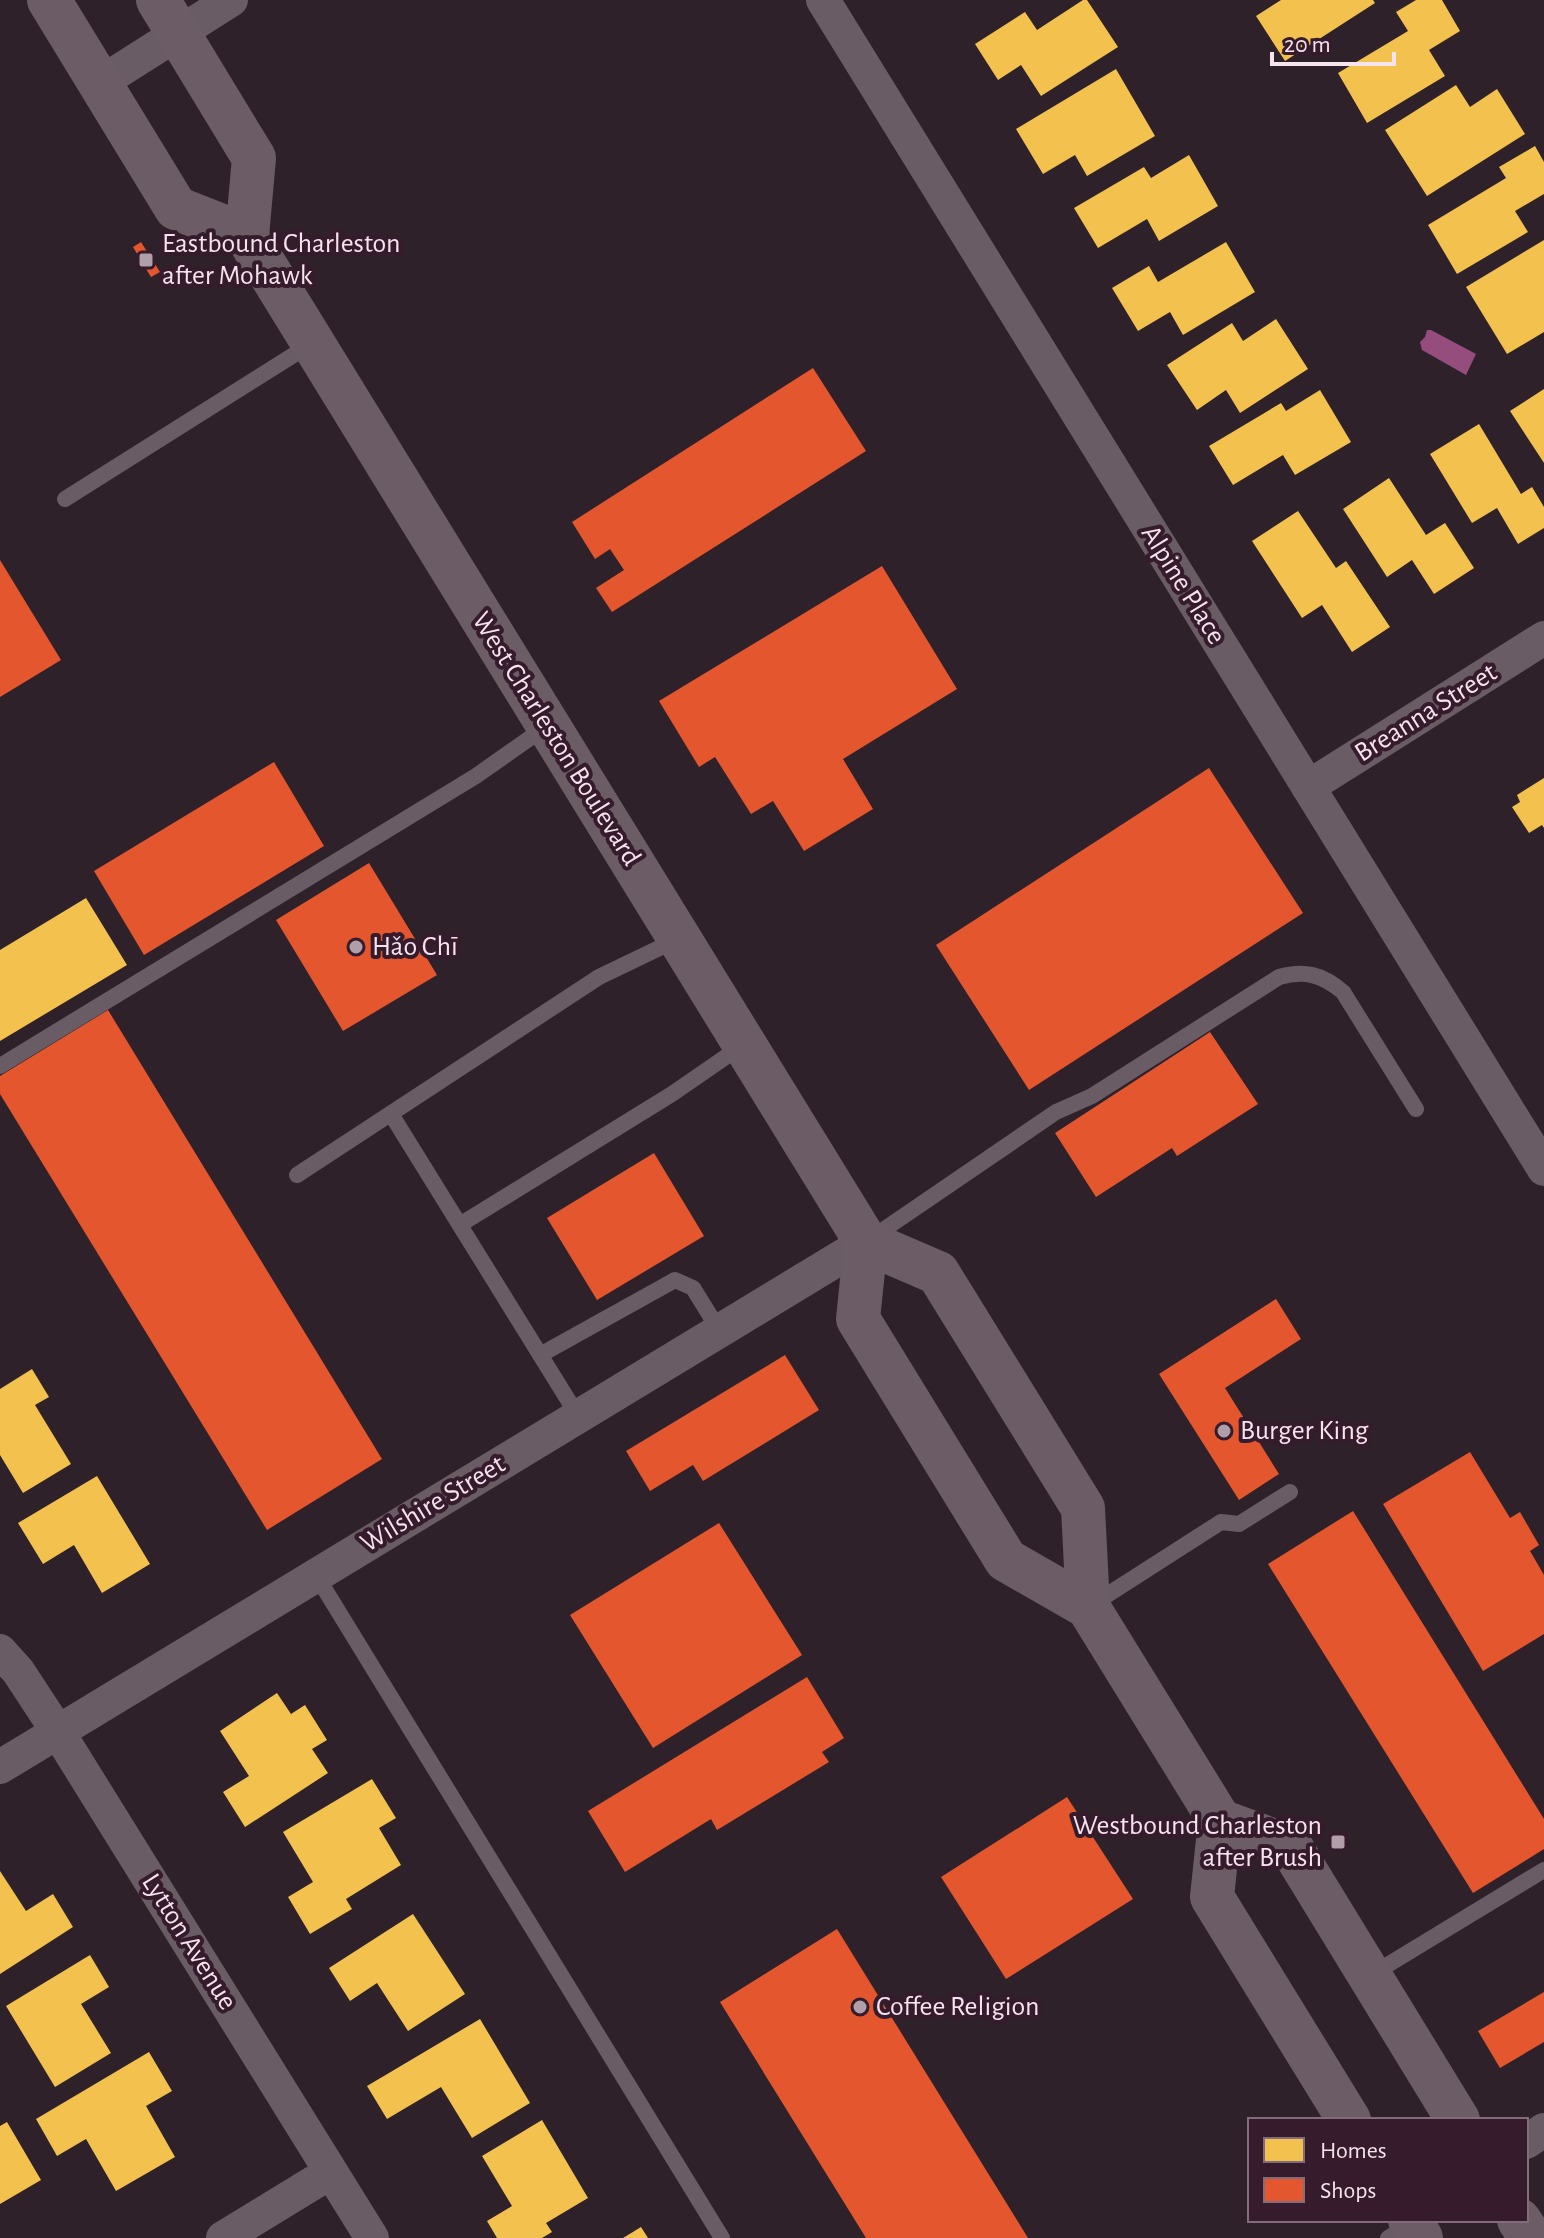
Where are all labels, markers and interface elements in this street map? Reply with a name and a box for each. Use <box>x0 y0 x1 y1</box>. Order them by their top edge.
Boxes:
scale bar <box>1272 16 1394 66</box>
text: 20 m <box>1284 33 1331 57</box>
place label: Eastbound Charleston after Mohawk <box>162 230 400 290</box>
marker: Eastbound Charleston after Mohawk <box>137 251 155 269</box>
street label: Alpine Place <box>1136 521 1230 649</box>
street label: West Charleston Boulevard <box>467 607 645 871</box>
street label: Breanna Street <box>1350 658 1502 768</box>
place label: Hǎo Chī <box>372 933 458 961</box>
marker: Hǎo Chī <box>347 938 365 956</box>
place label: Burger King <box>1240 1417 1369 1445</box>
marker: Burger King <box>1215 1422 1233 1440</box>
street label: Wilshire Street <box>356 1450 510 1558</box>
place label: Westbound Charleston after Brush <box>1073 1812 1322 1872</box>
marker: Westbound Charleston after Brush <box>1329 1833 1347 1851</box>
street label: Lytton Avenue <box>136 1869 242 2015</box>
place label: Coffee Religion <box>876 1993 1040 2021</box>
marker: Coffee Religion <box>851 1998 869 2016</box>
legend <box>1248 2118 1528 2222</box>
text: Homes <box>1320 2139 1387 2163</box>
text: Shops <box>1320 2179 1376 2203</box>

